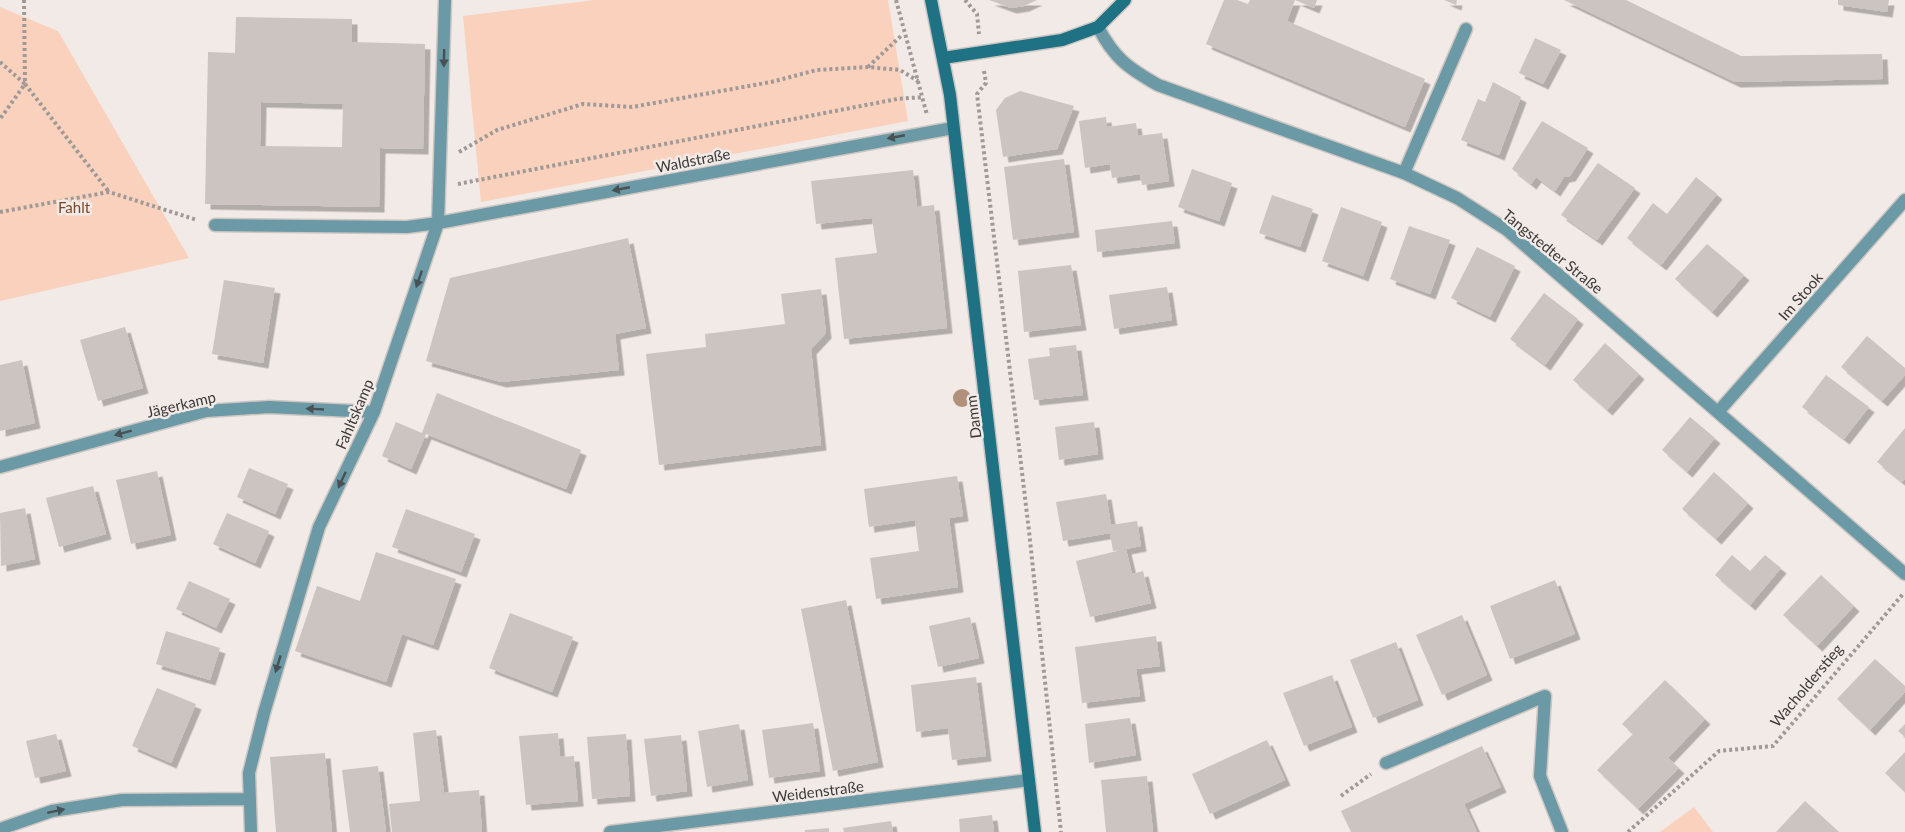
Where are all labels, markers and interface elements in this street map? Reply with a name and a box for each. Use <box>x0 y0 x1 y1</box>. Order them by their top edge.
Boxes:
one-way arrow <box>439 49 448 68</box>
one-way arrow <box>886 133 905 142</box>
street label: Waldstraße <box>654 144 732 176</box>
one-way arrow <box>612 185 631 194</box>
park label: Fahlt <box>58 198 91 216</box>
street label: Tangstedter Straße <box>1499 205 1607 297</box>
street label: Im Stook <box>1774 268 1826 324</box>
one-way arrow <box>414 270 424 288</box>
street label: Fahltskamp <box>331 376 377 452</box>
street label: Jägerkamp <box>145 387 217 421</box>
street label: Damm <box>961 394 985 440</box>
one-way arrow <box>306 405 325 414</box>
one-way arrow <box>114 429 133 439</box>
one-way arrow <box>337 472 346 489</box>
street label: Wacholderstieg <box>1766 640 1846 730</box>
one-way arrow <box>273 655 282 673</box>
street label: Weidenstraße <box>771 776 865 806</box>
one-way arrow <box>46 806 65 815</box>

